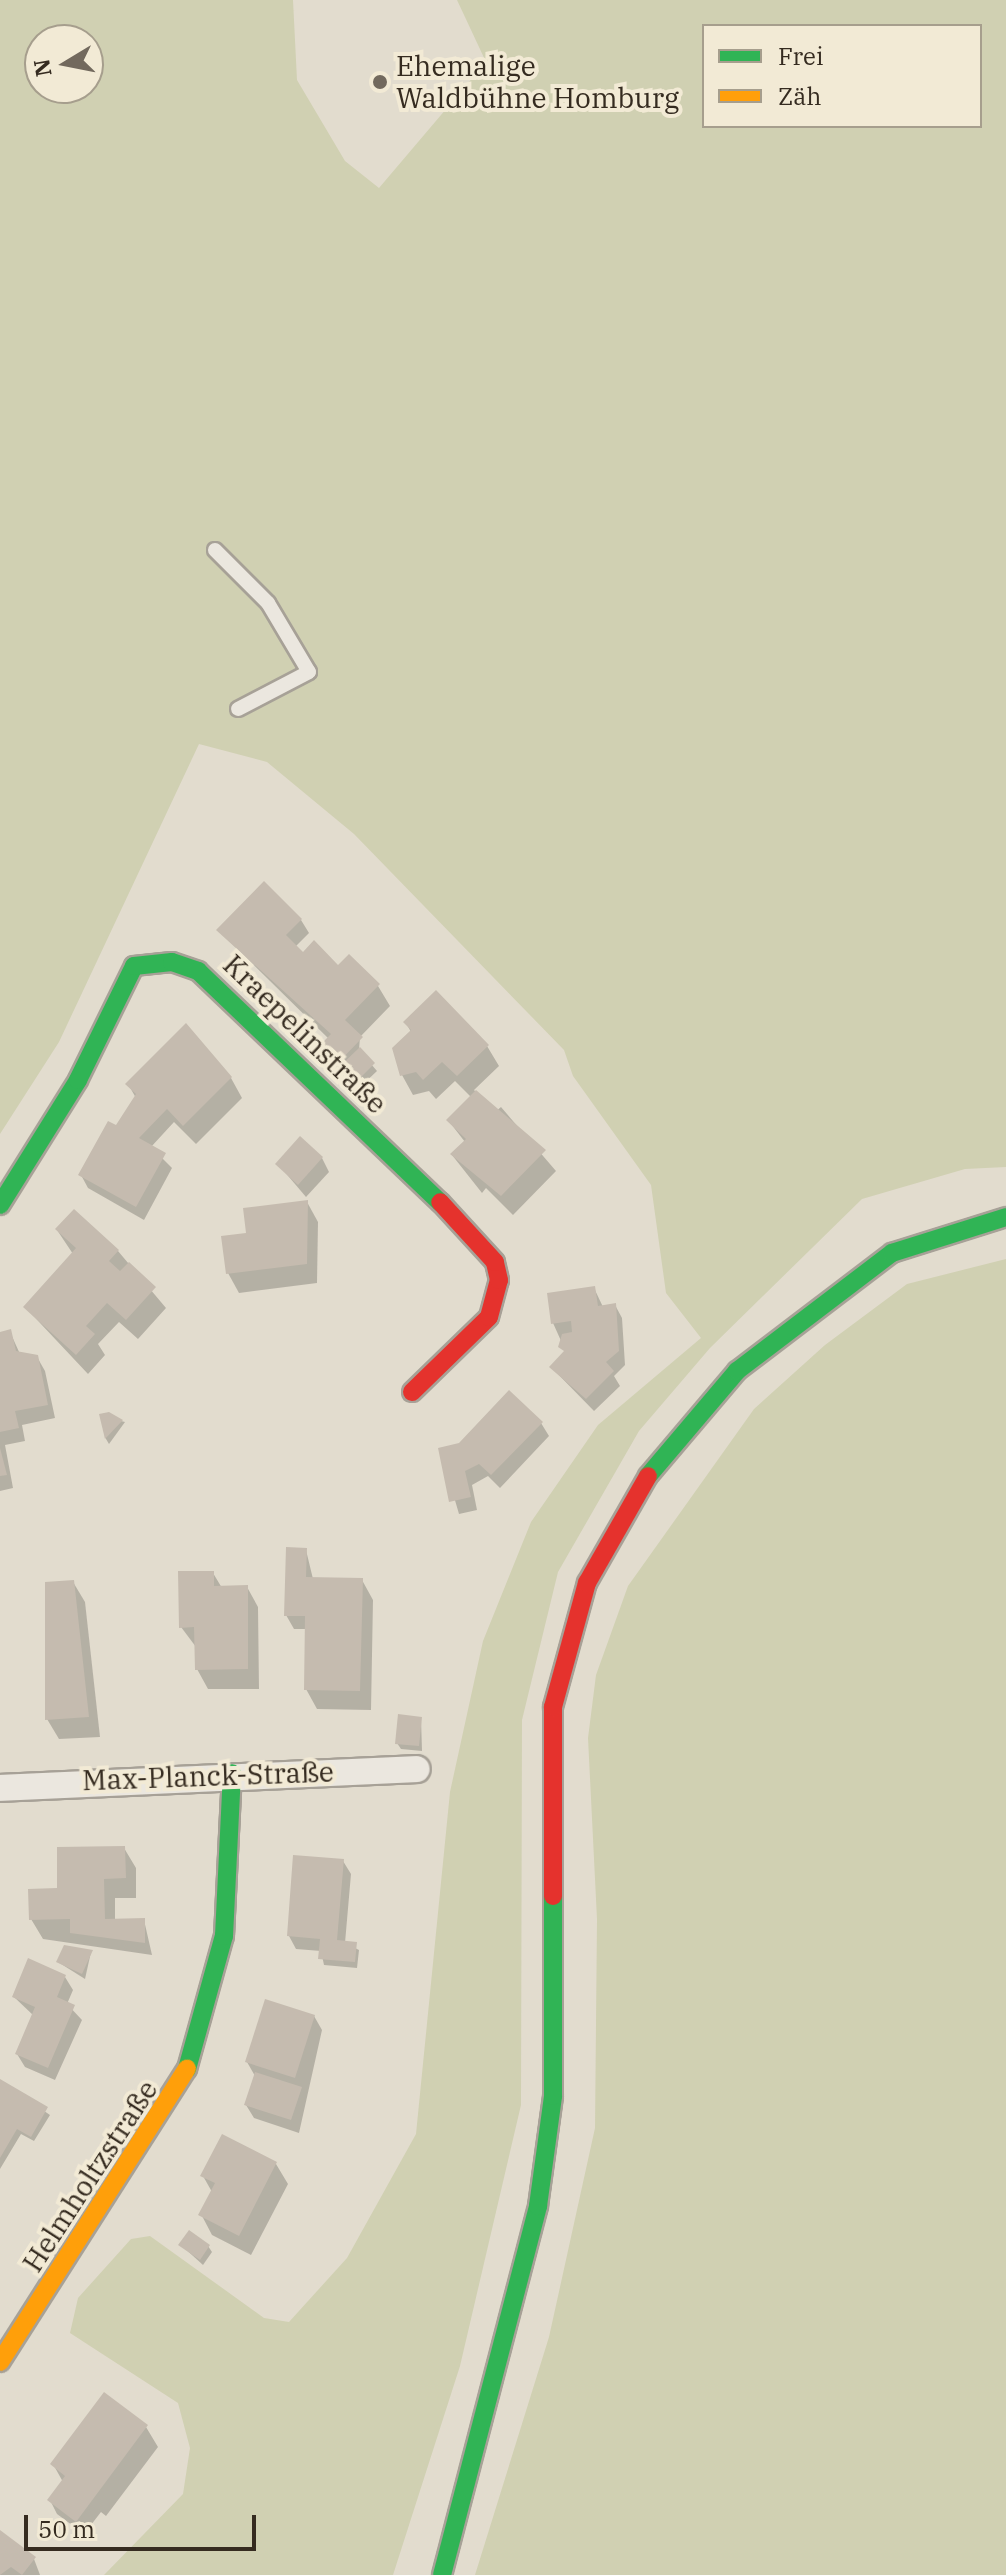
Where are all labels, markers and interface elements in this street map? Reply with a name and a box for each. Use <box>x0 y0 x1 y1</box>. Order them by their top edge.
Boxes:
north arrow <box>24 24 104 104</box>
legend <box>702 24 982 128</box>
text: Frei <box>778 40 823 72</box>
place label: Ehemalige Waldbühne Homburg <box>396 49 679 115</box>
text: N <box>26 57 58 79</box>
marker: Ehemalige Waldbühne Homburg <box>371 73 389 91</box>
text: Zäh <box>778 80 821 112</box>
street label: Kraepelinstraße <box>216 948 394 1120</box>
street label: Max-Planck-Straße <box>82 1755 334 1797</box>
street label: Helmholtzstraße <box>16 2074 164 2278</box>
scale bar <box>28 2499 260 2549</box>
text: 50 m <box>38 2513 95 2545</box>

